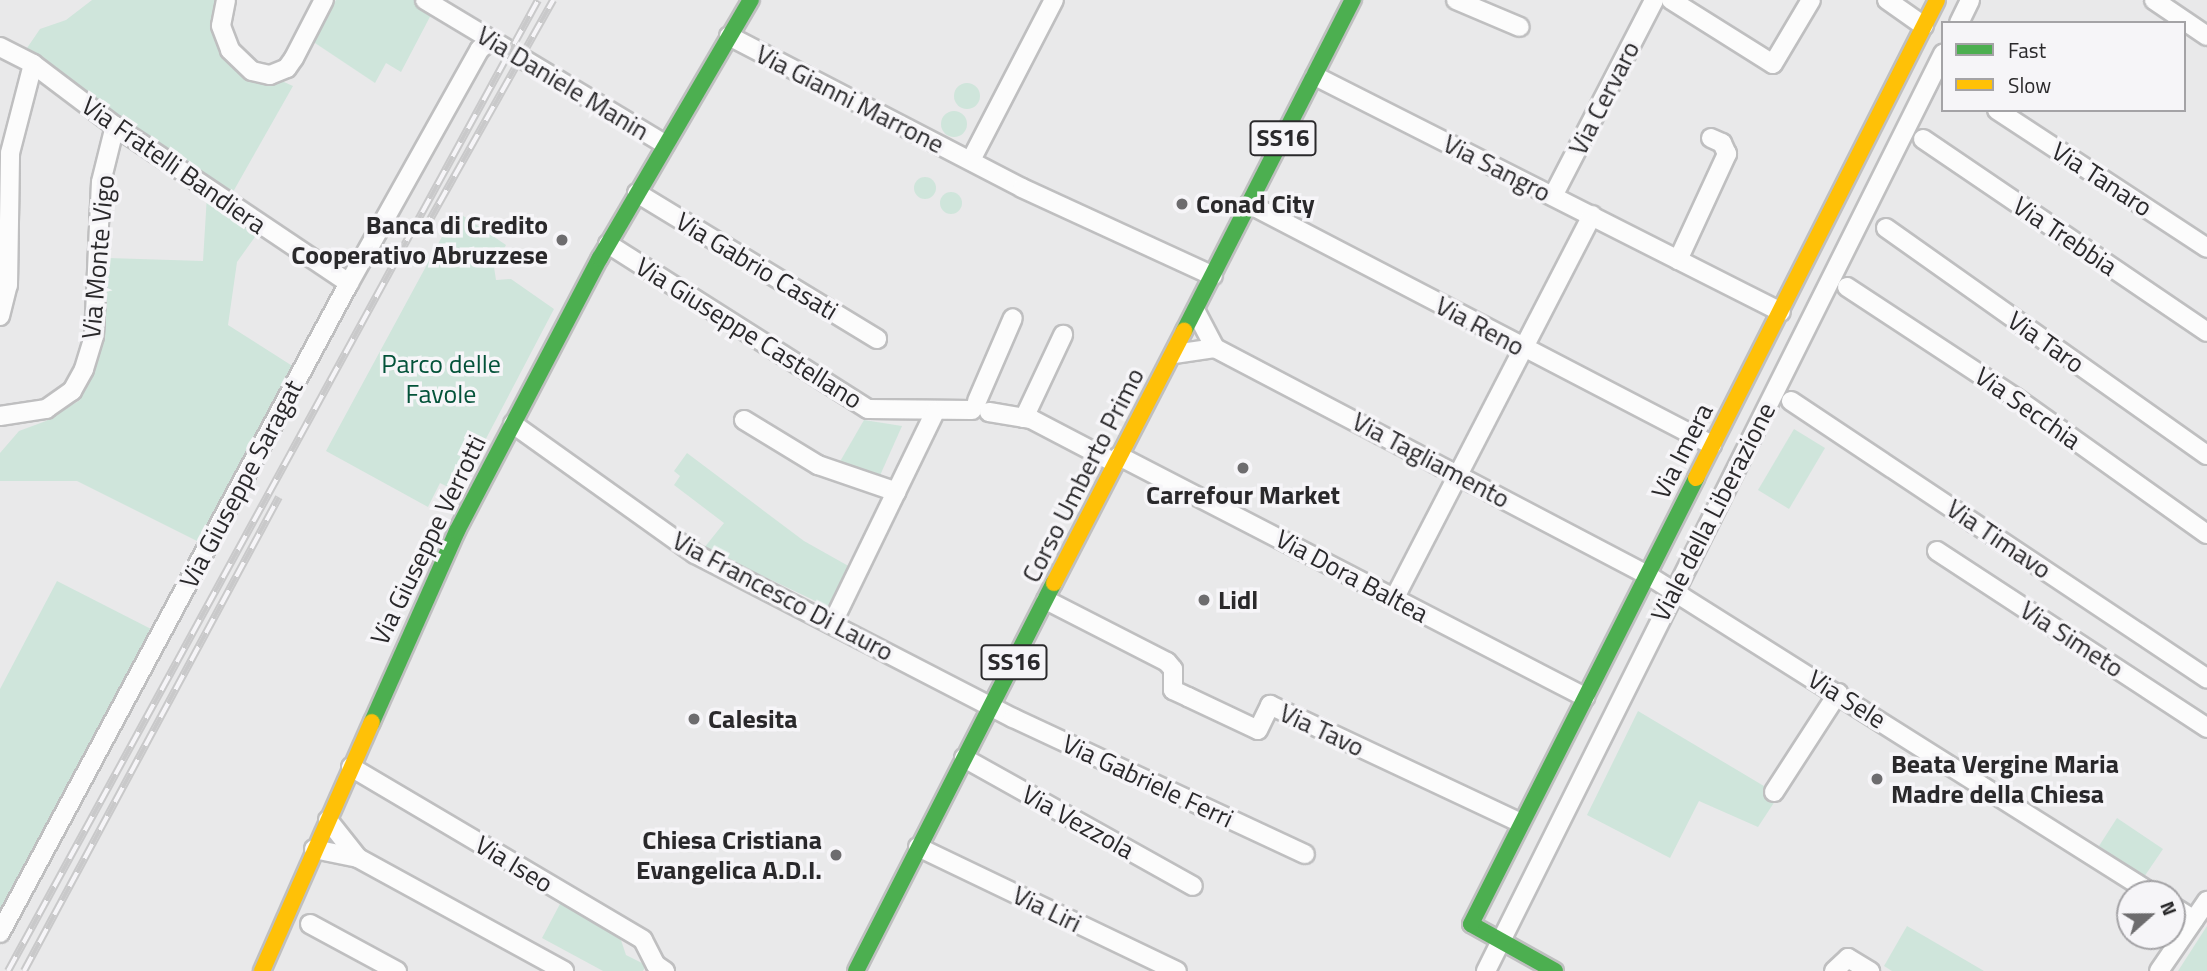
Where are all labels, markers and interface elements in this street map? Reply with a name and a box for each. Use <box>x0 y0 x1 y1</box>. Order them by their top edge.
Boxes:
street label: Via Daniele Manin <box>471 19 655 147</box>
legend <box>1941 21 2186 112</box>
text: Fast <box>2008 34 2046 66</box>
street label: Via Cervaro <box>1562 36 1646 160</box>
street label: Via Gianni Marrone <box>751 38 949 160</box>
text: Slow <box>2008 69 2051 101</box>
street label: Via Fratelli Bandiera <box>76 90 272 240</box>
road number: SS16 <box>1248 118 1318 158</box>
street label: Via Sangro <box>1438 128 1556 208</box>
street label: Via Tanaro <box>2046 135 2158 223</box>
street label: Via Monte Vigo <box>75 174 121 340</box>
place label: Conad City <box>1196 188 1315 220</box>
street label: Via Trebbia <box>2007 190 2123 282</box>
marker: Conad City <box>1174 196 1190 212</box>
street label: Via Gabrio Casati <box>670 205 844 327</box>
place label: Banca di Credito Cooperativo Abruzzese <box>291 209 548 270</box>
marker: Banca di Credito Cooperativo Abruzzese <box>554 232 570 248</box>
street label: Via Giuseppe Castellano <box>630 251 868 415</box>
street label: Via Reno <box>1430 290 1530 362</box>
street label: Via Taro <box>2002 304 2090 380</box>
park label: Parco delle Favole <box>381 348 501 410</box>
street label: Via Secchia <box>1969 360 2087 456</box>
street label: Corso Umberto Primo <box>1015 363 1151 587</box>
street label: Via Giuseppe Saragat <box>173 375 309 593</box>
street label: Viale della Liberazione <box>1644 397 1782 627</box>
street label: Via Imera <box>1645 398 1719 504</box>
street label: Via Tagliamento <box>1347 405 1515 515</box>
street label: Via Giuseppe Verrotti <box>364 430 492 650</box>
marker: Carrefour Market <box>1235 460 1251 476</box>
place label: Carrefour Market <box>1146 479 1340 511</box>
street label: Via Timavo <box>1941 493 2057 585</box>
street label: Via Dora Baltea <box>1270 523 1434 629</box>
street label: Via Francesco Di Lauro <box>667 525 899 667</box>
place label: Lidl <box>1218 584 1258 616</box>
marker: Lidl <box>1196 592 1212 608</box>
street label: Via Simeto <box>2014 594 2130 684</box>
road number: SS16 <box>979 642 1049 682</box>
street label: Via Sele <box>1802 663 1892 735</box>
street label: Via Tavo <box>1275 697 1369 763</box>
place label: Calesita <box>708 703 797 735</box>
marker: Calesita <box>686 711 702 727</box>
street label: Via Gabriele Ferri <box>1058 728 1238 834</box>
place label: Beata Vergine Maria Madre della Chiesa <box>1891 748 2119 810</box>
marker: Beata Vergine Maria Madre della Chiesa <box>1869 771 1885 787</box>
street label: Via Vezzola <box>1016 778 1140 866</box>
place label: Chiesa Cristiana Evangelica A.D.I. <box>636 824 822 886</box>
street label: Via Iseo <box>470 829 558 899</box>
marker: Chiesa Cristiana Evangelica A.D.I. <box>828 847 844 863</box>
street label: Via Liri <box>1008 879 1086 939</box>
north arrow <box>2116 880 2186 950</box>
text: N <box>2153 897 2185 919</box>

